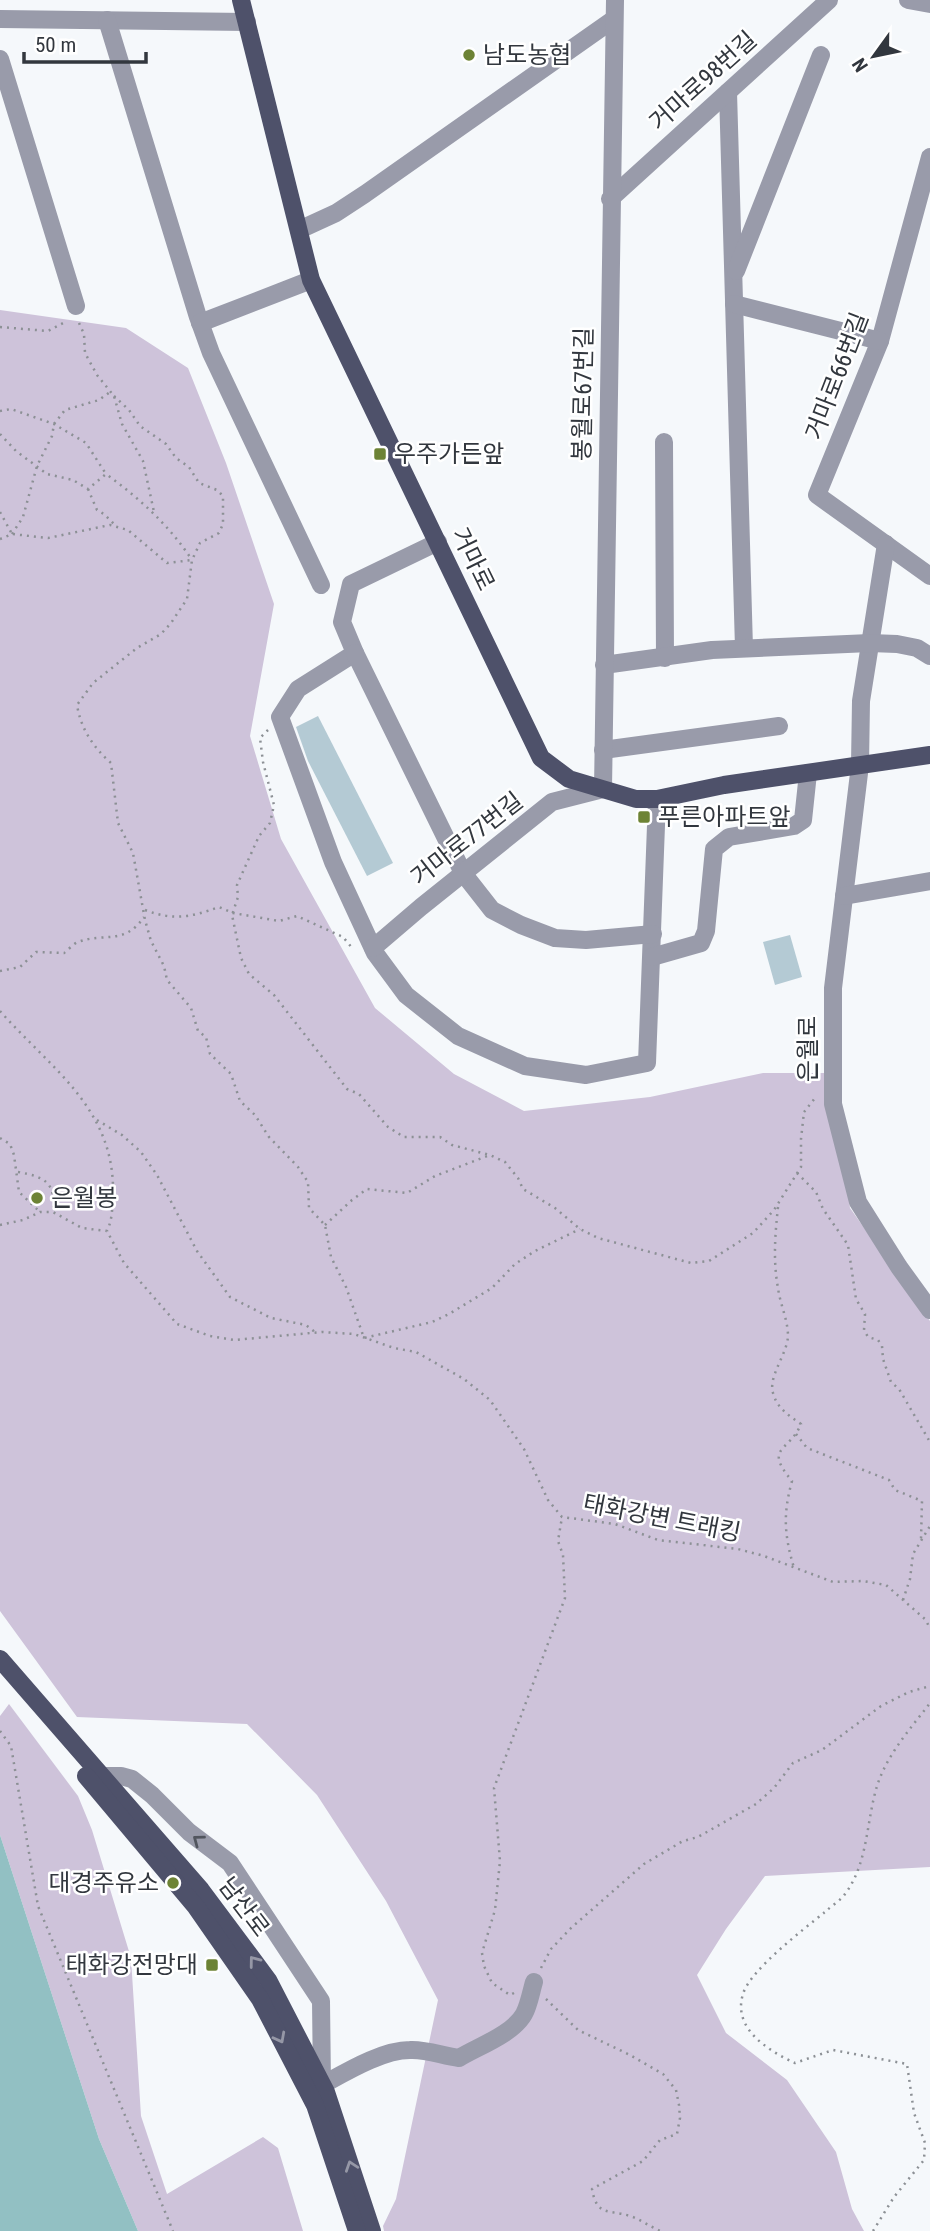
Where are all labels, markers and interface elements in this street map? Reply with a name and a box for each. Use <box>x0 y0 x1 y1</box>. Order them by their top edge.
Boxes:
scale bar <box>24 21 147 65</box>
north arrow <box>839 21 909 91</box>
street label: 거마로98번길 <box>644 26 762 136</box>
text: 50 m <box>35 33 76 57</box>
place label: 남도농협 <box>483 41 571 69</box>
marker: 남도농협 <box>461 47 477 63</box>
text: N <box>847 54 873 76</box>
street label: 거마로66번길 <box>800 308 874 444</box>
street label: 봉월로67번길 <box>568 327 598 461</box>
place label: 우주가든앞 <box>394 440 504 468</box>
marker: 우주가든앞 <box>372 446 388 462</box>
street label: 거마로 <box>446 523 500 595</box>
street label: 거마로77번길 <box>406 787 528 891</box>
place label: 푸른아파트앞 <box>658 803 790 831</box>
marker: 푸른아파트앞 <box>636 809 652 825</box>
street label: 은월로 <box>794 1016 822 1082</box>
place label: 은월봉 <box>51 1184 117 1212</box>
marker: 은월봉 <box>29 1190 45 1206</box>
street label: 태화강변 트래킹 <box>581 1489 743 1547</box>
one-way arrow <box>194 1835 206 1848</box>
place label: 대경주유소 <box>49 1869 159 1897</box>
street label: 남산로 <box>213 1872 275 1942</box>
marker: 대경주유소 <box>165 1875 181 1891</box>
place label: 태화강전망대 <box>66 1951 198 1979</box>
marker: 태화강전망대 <box>204 1957 220 1973</box>
one-way arrow <box>250 1957 262 1969</box>
one-way arrow <box>272 2031 285 2043</box>
one-way arrow <box>345 2161 359 2173</box>

